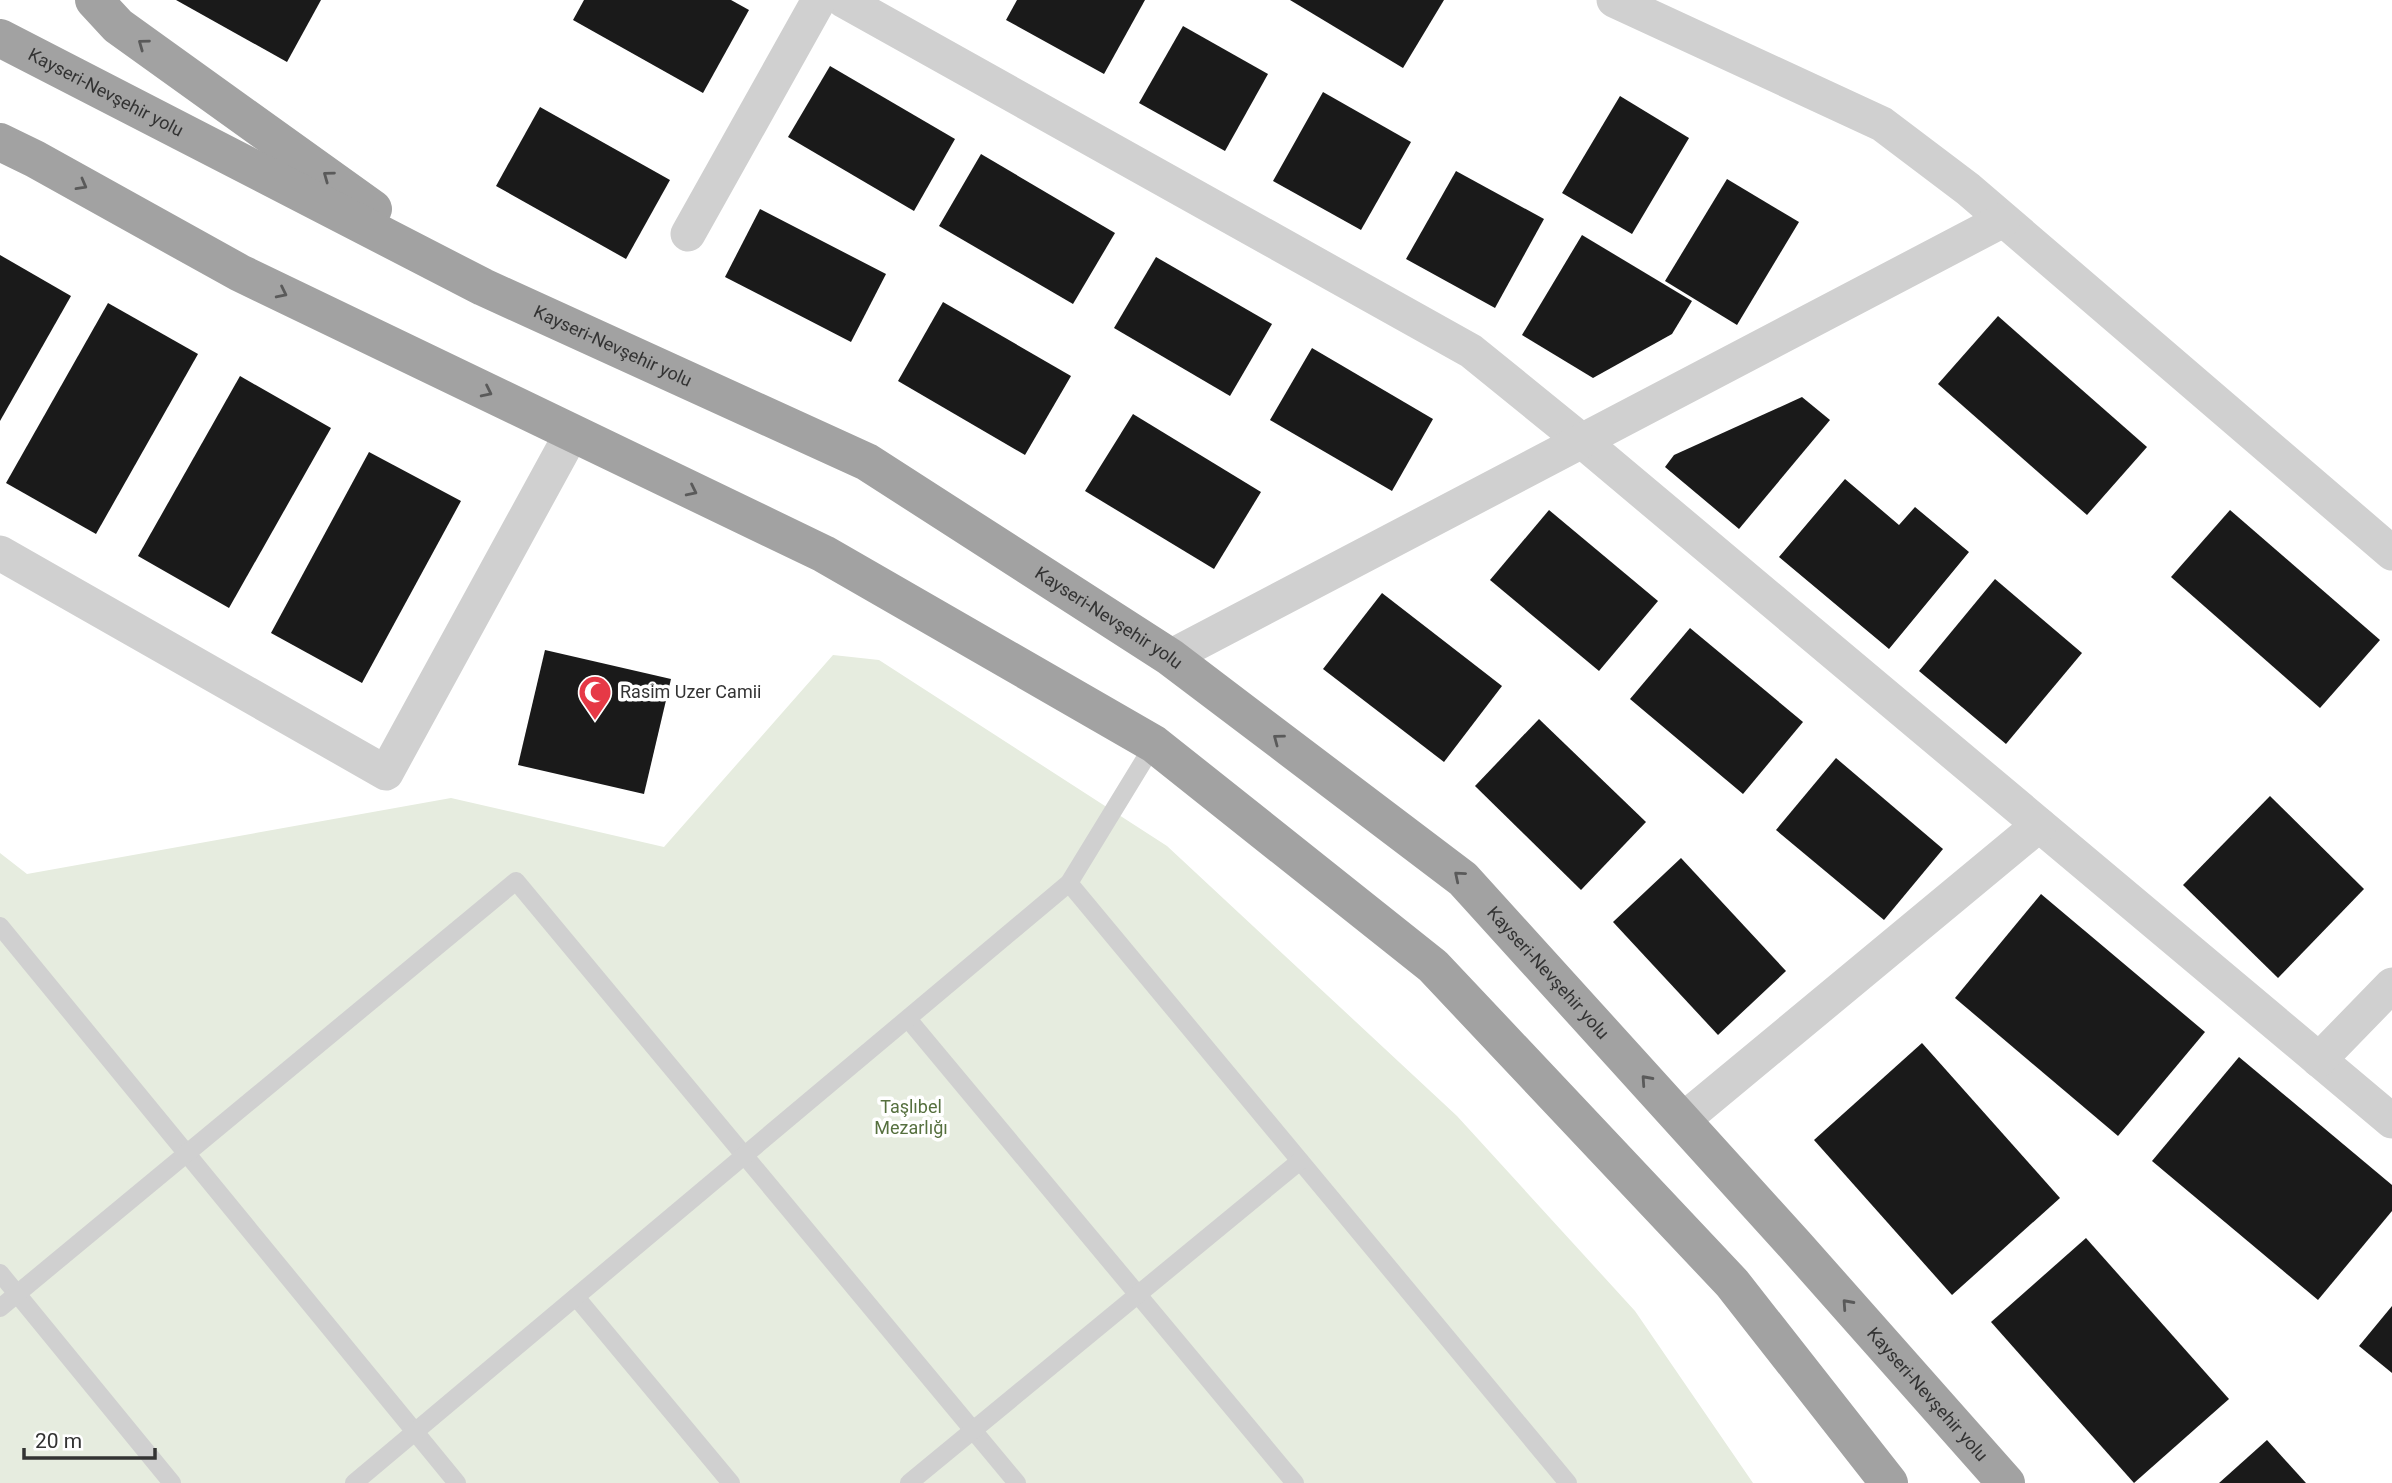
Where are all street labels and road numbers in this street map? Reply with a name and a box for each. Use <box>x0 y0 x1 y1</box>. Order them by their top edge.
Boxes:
street label: Kayseri-Nevşehir yolu <box>25 43 187 141</box>
street label: Kayseri-Nevşehir yolu <box>531 301 695 391</box>
street label: Kayseri-Nevşehir yolu <box>1031 562 1187 673</box>
street label: Kayseri-Nevşehir yolu <box>1483 902 1614 1043</box>
street label: Kayseri-Nevşehir yolu <box>1863 1323 1992 1465</box>

